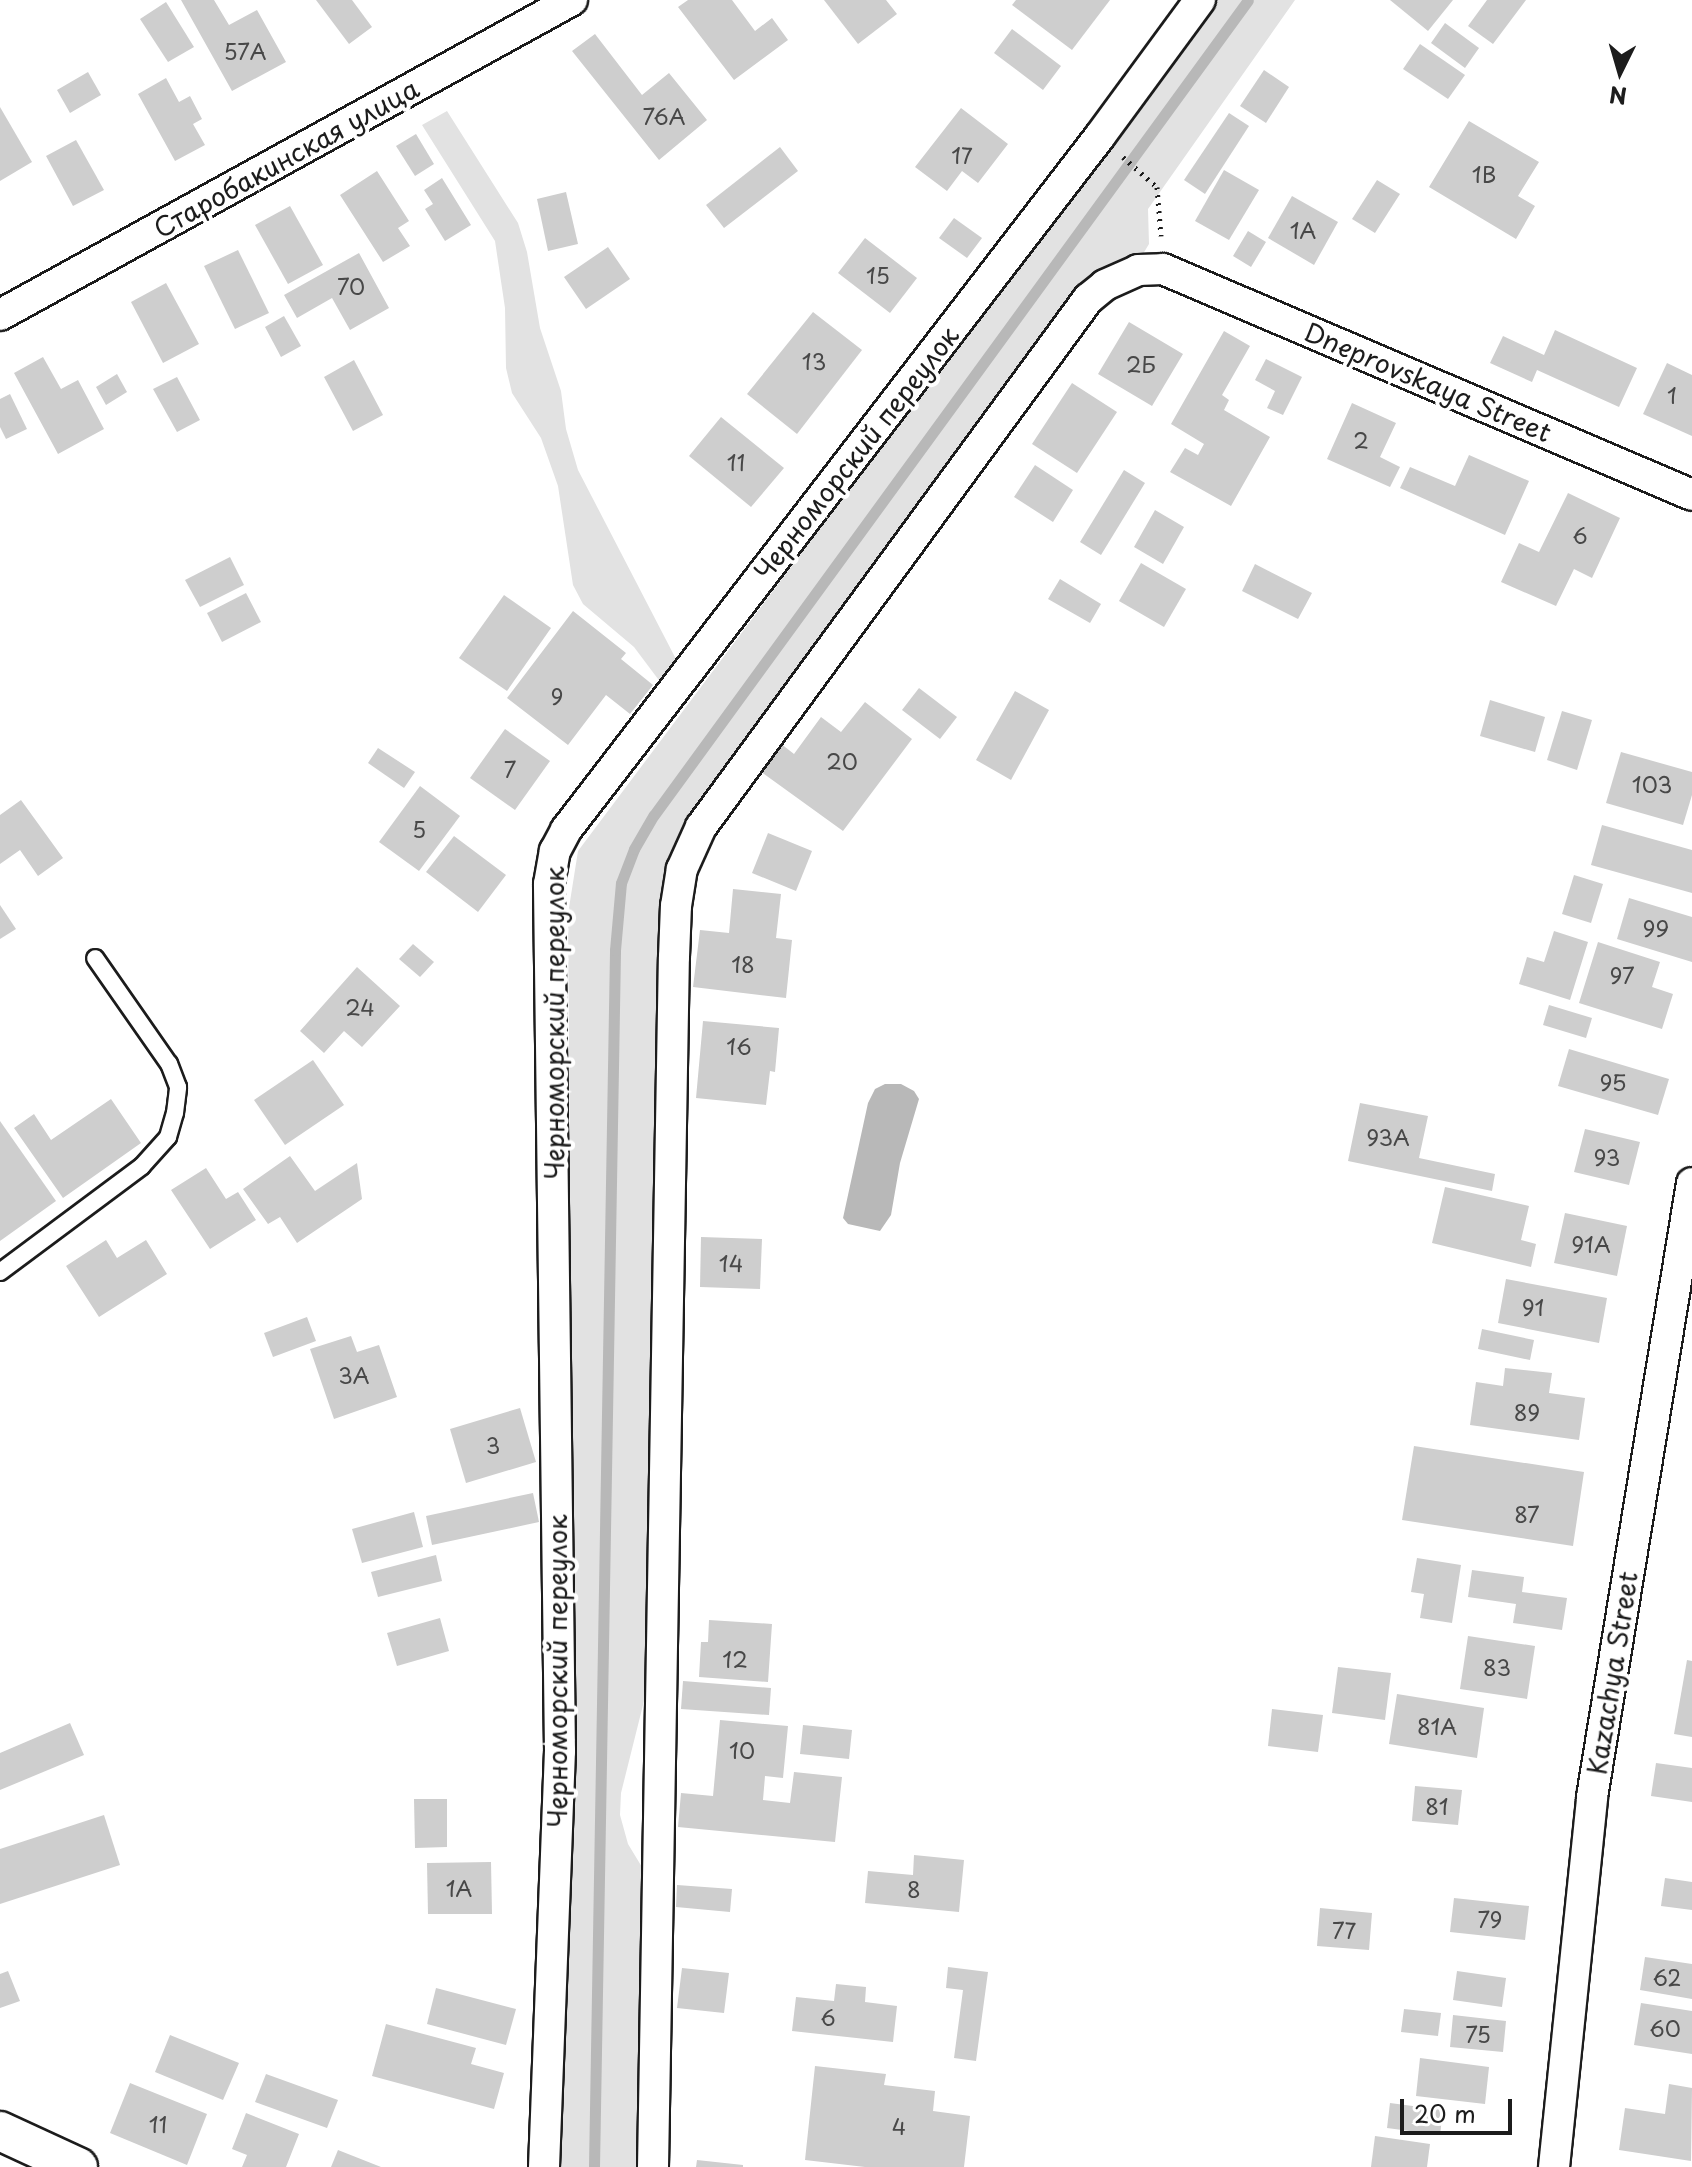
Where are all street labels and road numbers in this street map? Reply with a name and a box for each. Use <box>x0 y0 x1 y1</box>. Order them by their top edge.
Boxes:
street label: Старобакинская улица <box>148 72 424 244</box>
street label: Dneprovskaya Street <box>1300 316 1556 448</box>
street label: Черноморский переулок <box>747 320 965 586</box>
street label: Черноморский переулок <box>538 866 570 1180</box>
street label: Черноморский переулок <box>541 1514 573 1828</box>
street label: Kazachya Street <box>1580 1569 1644 1777</box>

